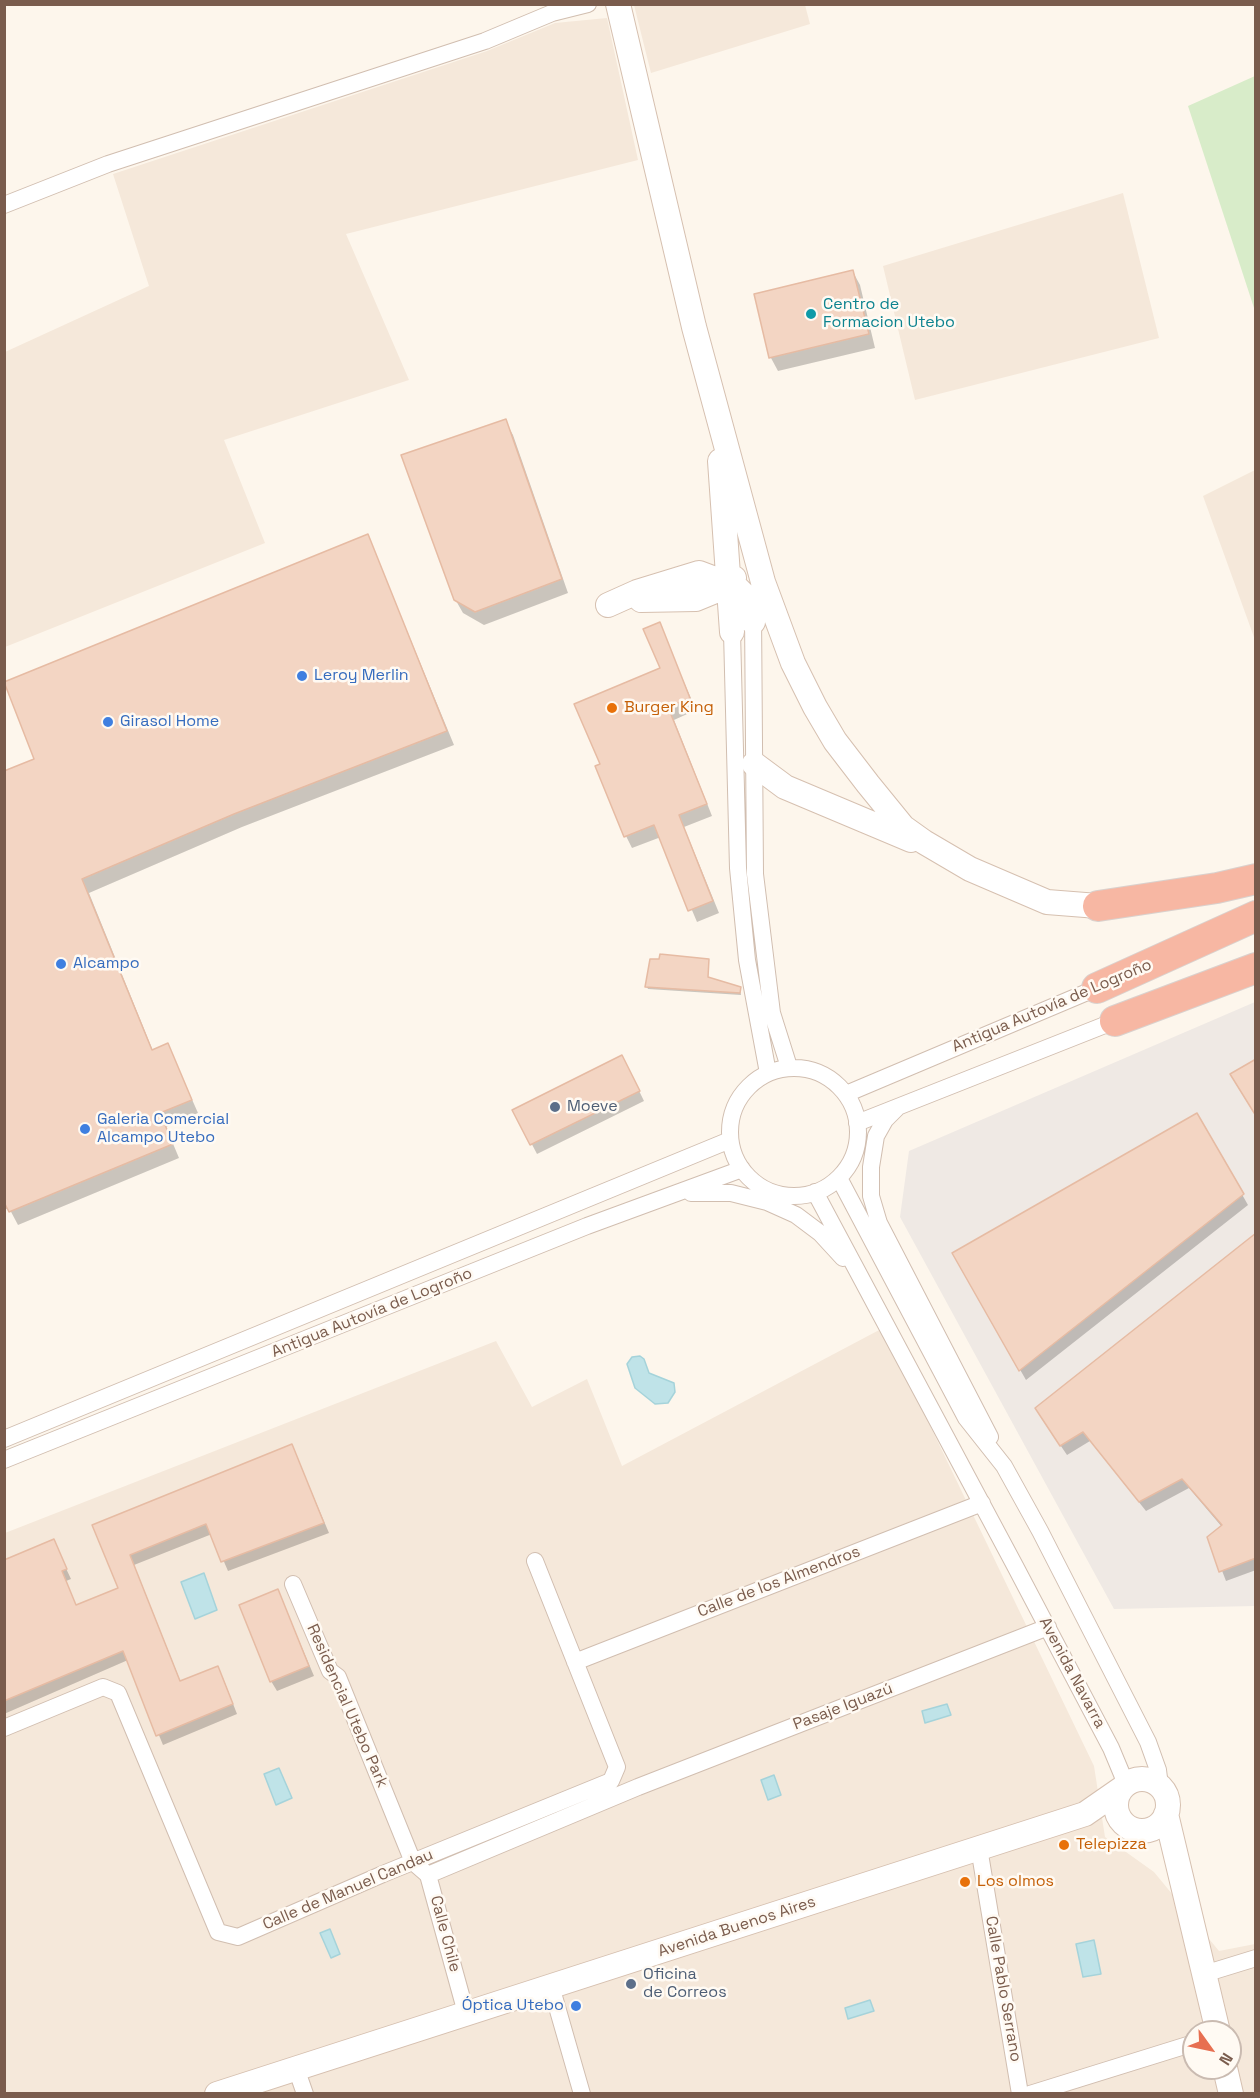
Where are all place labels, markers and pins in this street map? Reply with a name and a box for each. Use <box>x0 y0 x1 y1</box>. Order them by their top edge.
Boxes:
place label: Centro de Formacion Utebo <box>823 295 955 333</box>
marker: Centro de Formacion Utebo <box>804 307 818 321</box>
place label: Leroy Merlin <box>314 666 409 686</box>
marker: Leroy Merlin <box>295 669 309 683</box>
place label: Burger King <box>624 698 714 718</box>
marker: Burger King <box>605 701 619 715</box>
place label: Girasol Home <box>120 712 219 732</box>
marker: Girasol Home <box>101 715 115 729</box>
place label: Alcampo <box>73 954 140 974</box>
marker: Alcampo <box>54 957 68 971</box>
place label: Moeve <box>567 1097 618 1117</box>
marker: Moeve <box>548 1100 562 1114</box>
place label: Galeria Comercial Alcampo Utebo <box>97 1110 229 1148</box>
marker: Galeria Comercial Alcampo Utebo <box>78 1122 92 1136</box>
place label: Telepizza <box>1076 1835 1147 1855</box>
marker: Telepizza <box>1057 1838 1071 1852</box>
place label: Los olmos <box>977 1872 1054 1892</box>
marker: Los olmos <box>958 1875 972 1889</box>
place label: Oficina de Correos <box>643 1965 727 2003</box>
marker: Oficina de Correos <box>624 1977 638 1991</box>
place label: Óptica Utebo <box>462 1996 564 2016</box>
marker: Óptica Utebo <box>569 1999 583 2013</box>

